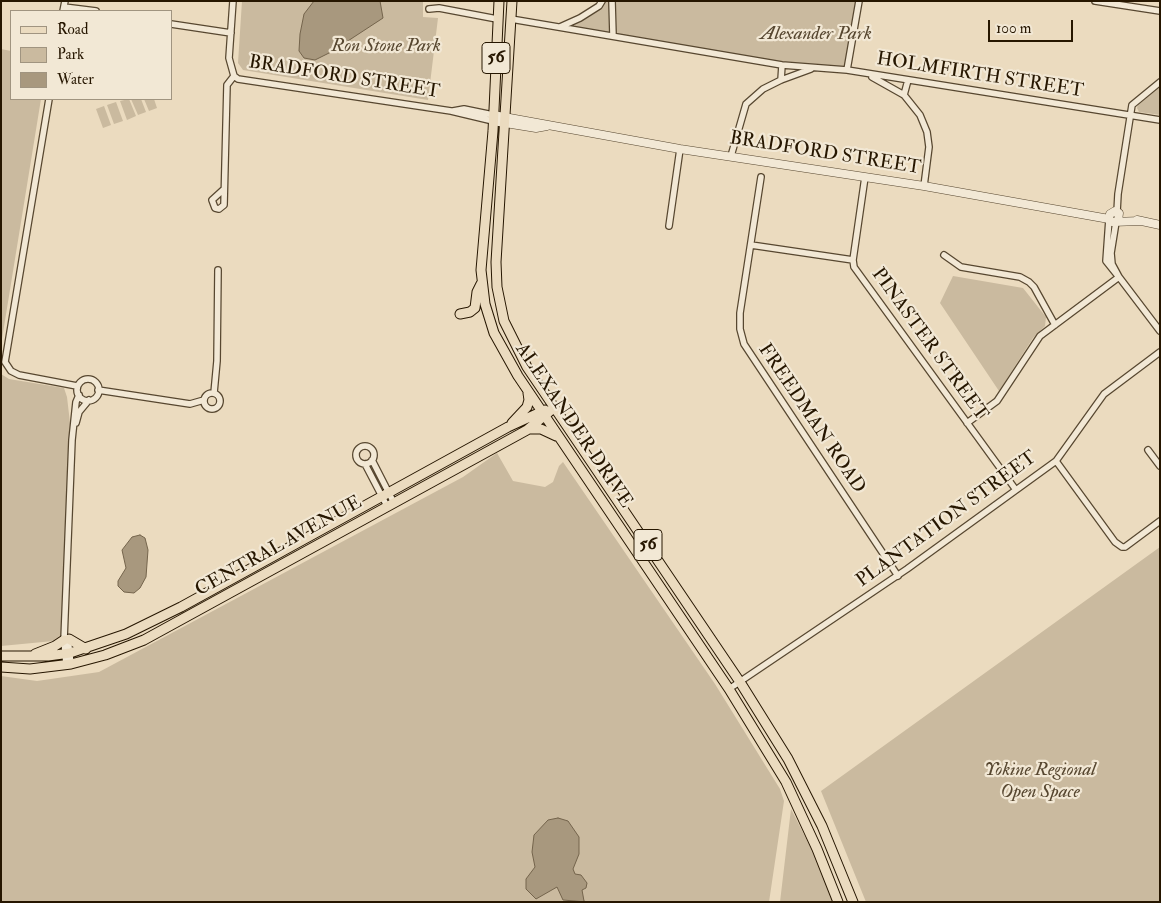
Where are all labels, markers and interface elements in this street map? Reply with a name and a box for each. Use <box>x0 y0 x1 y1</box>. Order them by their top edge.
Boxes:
legend <box>10 10 172 100</box>
scale bar <box>991 10 1076 42</box>
text: 100 m <box>996 19 1031 38</box>
text: Road <box>57 20 88 39</box>
park label: Alexander Park <box>760 24 872 46</box>
park label: Ron Stone Park <box>331 36 441 58</box>
road number: 56 <box>482 42 510 74</box>
text: Park <box>57 45 84 64</box>
street label: HOLMFIRTH STREET <box>875 48 1085 104</box>
street label: BRADFORD STREET <box>247 52 441 104</box>
text: Water <box>57 70 94 89</box>
street label: BRADFORD STREET <box>728 128 922 180</box>
street label: PINASTER STREET <box>866 264 992 426</box>
street label: ALEXANDER DRIVE <box>509 339 637 513</box>
street label: FREEDMAN ROAD <box>752 340 870 498</box>
street label: PLANTATION STREET <box>853 447 1041 593</box>
street label: CENTRAL AVENUE <box>192 492 366 602</box>
road number: 56 <box>634 530 662 560</box>
park label: Yokine Regional Open Space <box>984 760 1096 804</box>

